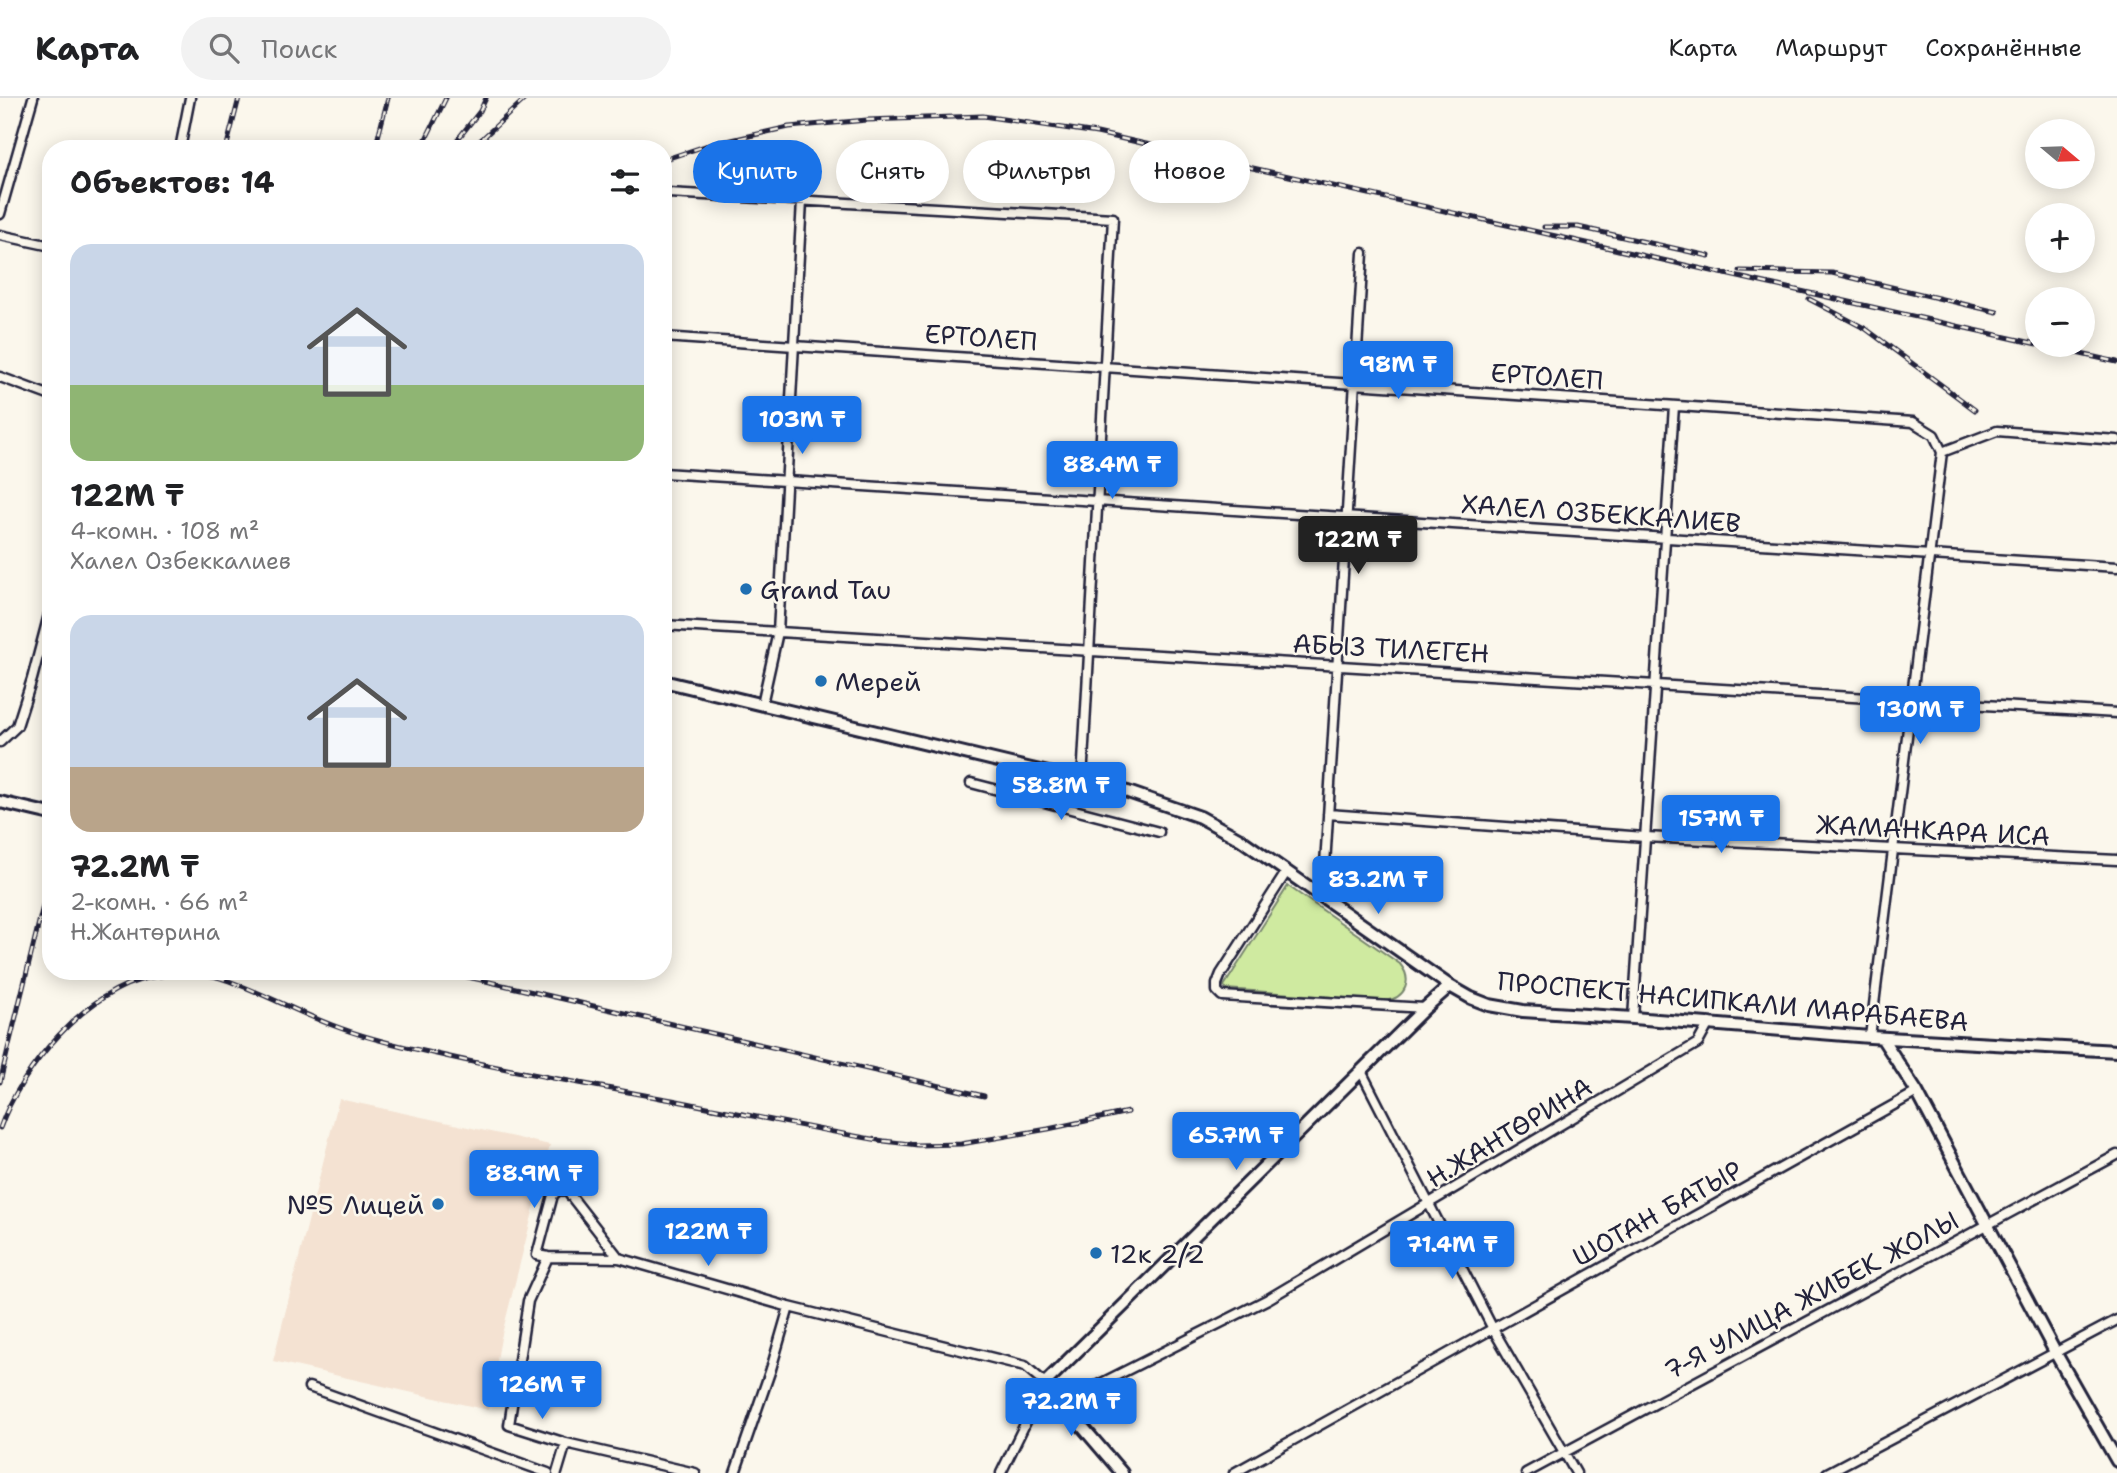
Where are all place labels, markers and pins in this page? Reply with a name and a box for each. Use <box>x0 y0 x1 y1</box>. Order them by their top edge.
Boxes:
pin: 98M ₸ <box>1349 342 1447 401</box>
pin: 103M ₸ <box>745 396 859 456</box>
pin: 88.4M ₸ <box>1047 442 1177 501</box>
pin: 122M ₸ <box>1301 517 1415 576</box>
place label: Grand Tau <box>760 572 891 607</box>
marker: Grand Tau <box>738 581 754 597</box>
place label: Мерей <box>835 664 921 699</box>
marker: Мерей <box>813 673 829 689</box>
pin: 130M ₸ <box>1863 686 1977 746</box>
pin: 58.8M ₸ <box>996 762 1126 822</box>
pin: 157M ₸ <box>1664 796 1778 855</box>
pin: 83.2M ₸ <box>1313 856 1443 916</box>
pin: 65.7M ₸ <box>1171 1112 1301 1172</box>
pin: 88.9M ₸ <box>469 1150 599 1210</box>
place label: №5 Лицей <box>286 1187 424 1222</box>
marker: №5 Лицей <box>430 1196 446 1212</box>
pin: 122M ₸ <box>651 1208 765 1268</box>
pin: 71.4M ₸ <box>1387 1222 1517 1281</box>
place label: 12к 2/2 <box>1110 1236 1205 1271</box>
marker: 12к 2/2 <box>1088 1245 1104 1261</box>
pin: 126M ₸ <box>485 1362 599 1421</box>
pin: 72.2M ₸ <box>1006 1378 1136 1438</box>

